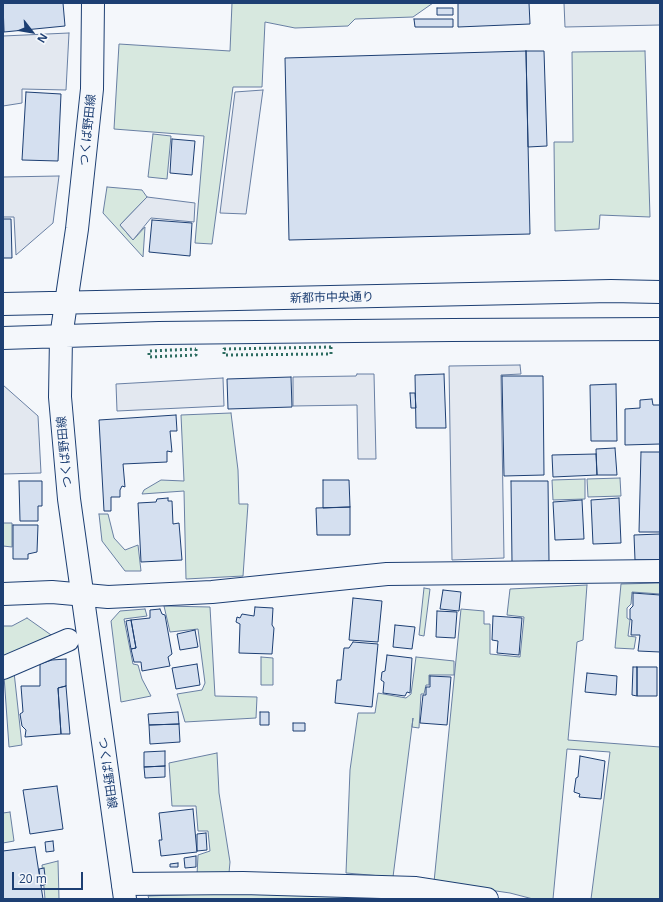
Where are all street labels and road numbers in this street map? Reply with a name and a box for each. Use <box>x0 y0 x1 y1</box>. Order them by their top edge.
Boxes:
street label: つくば野田線 <box>77 93 99 167</box>
street label: 新都市中央通り <box>290 290 374 306</box>
street label: つくば野田線 <box>55 416 75 488</box>
street label: つくば野田線 <box>95 736 119 810</box>

